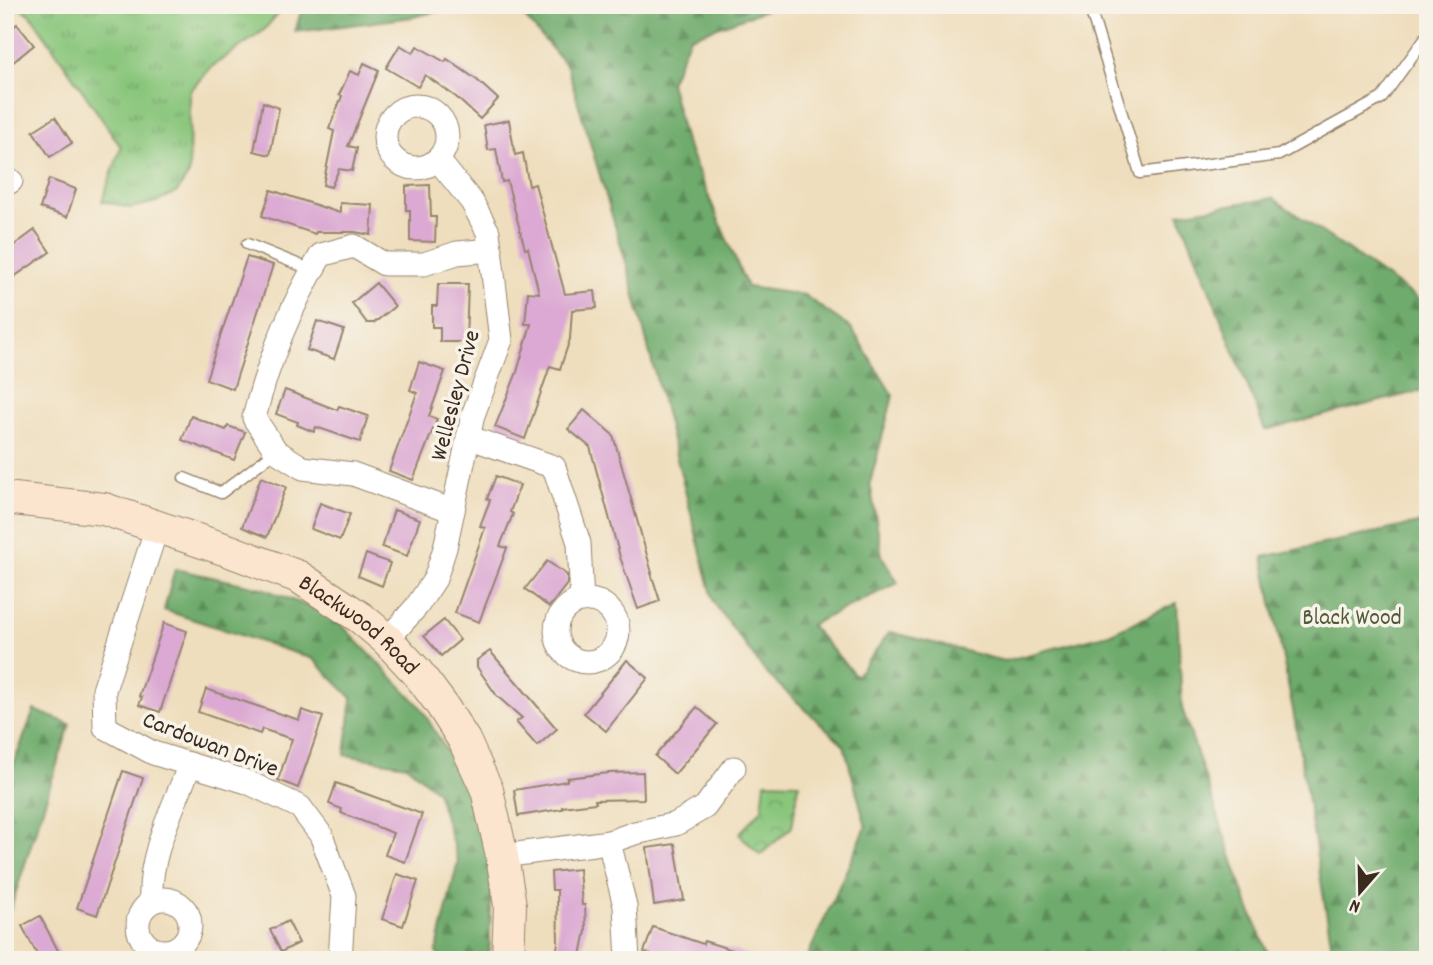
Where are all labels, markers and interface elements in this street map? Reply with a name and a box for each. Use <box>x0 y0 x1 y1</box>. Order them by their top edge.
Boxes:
street label: Wellesley Drive <box>423 327 491 465</box>
street label: Blackwood Road <box>291 567 426 684</box>
park label: Black Wood <box>1302 602 1402 636</box>
street label: Cardowan Drive <box>137 704 283 787</box>
north arrow <box>1324 856 1394 926</box>
text: N <box>1346 890 1364 919</box>

